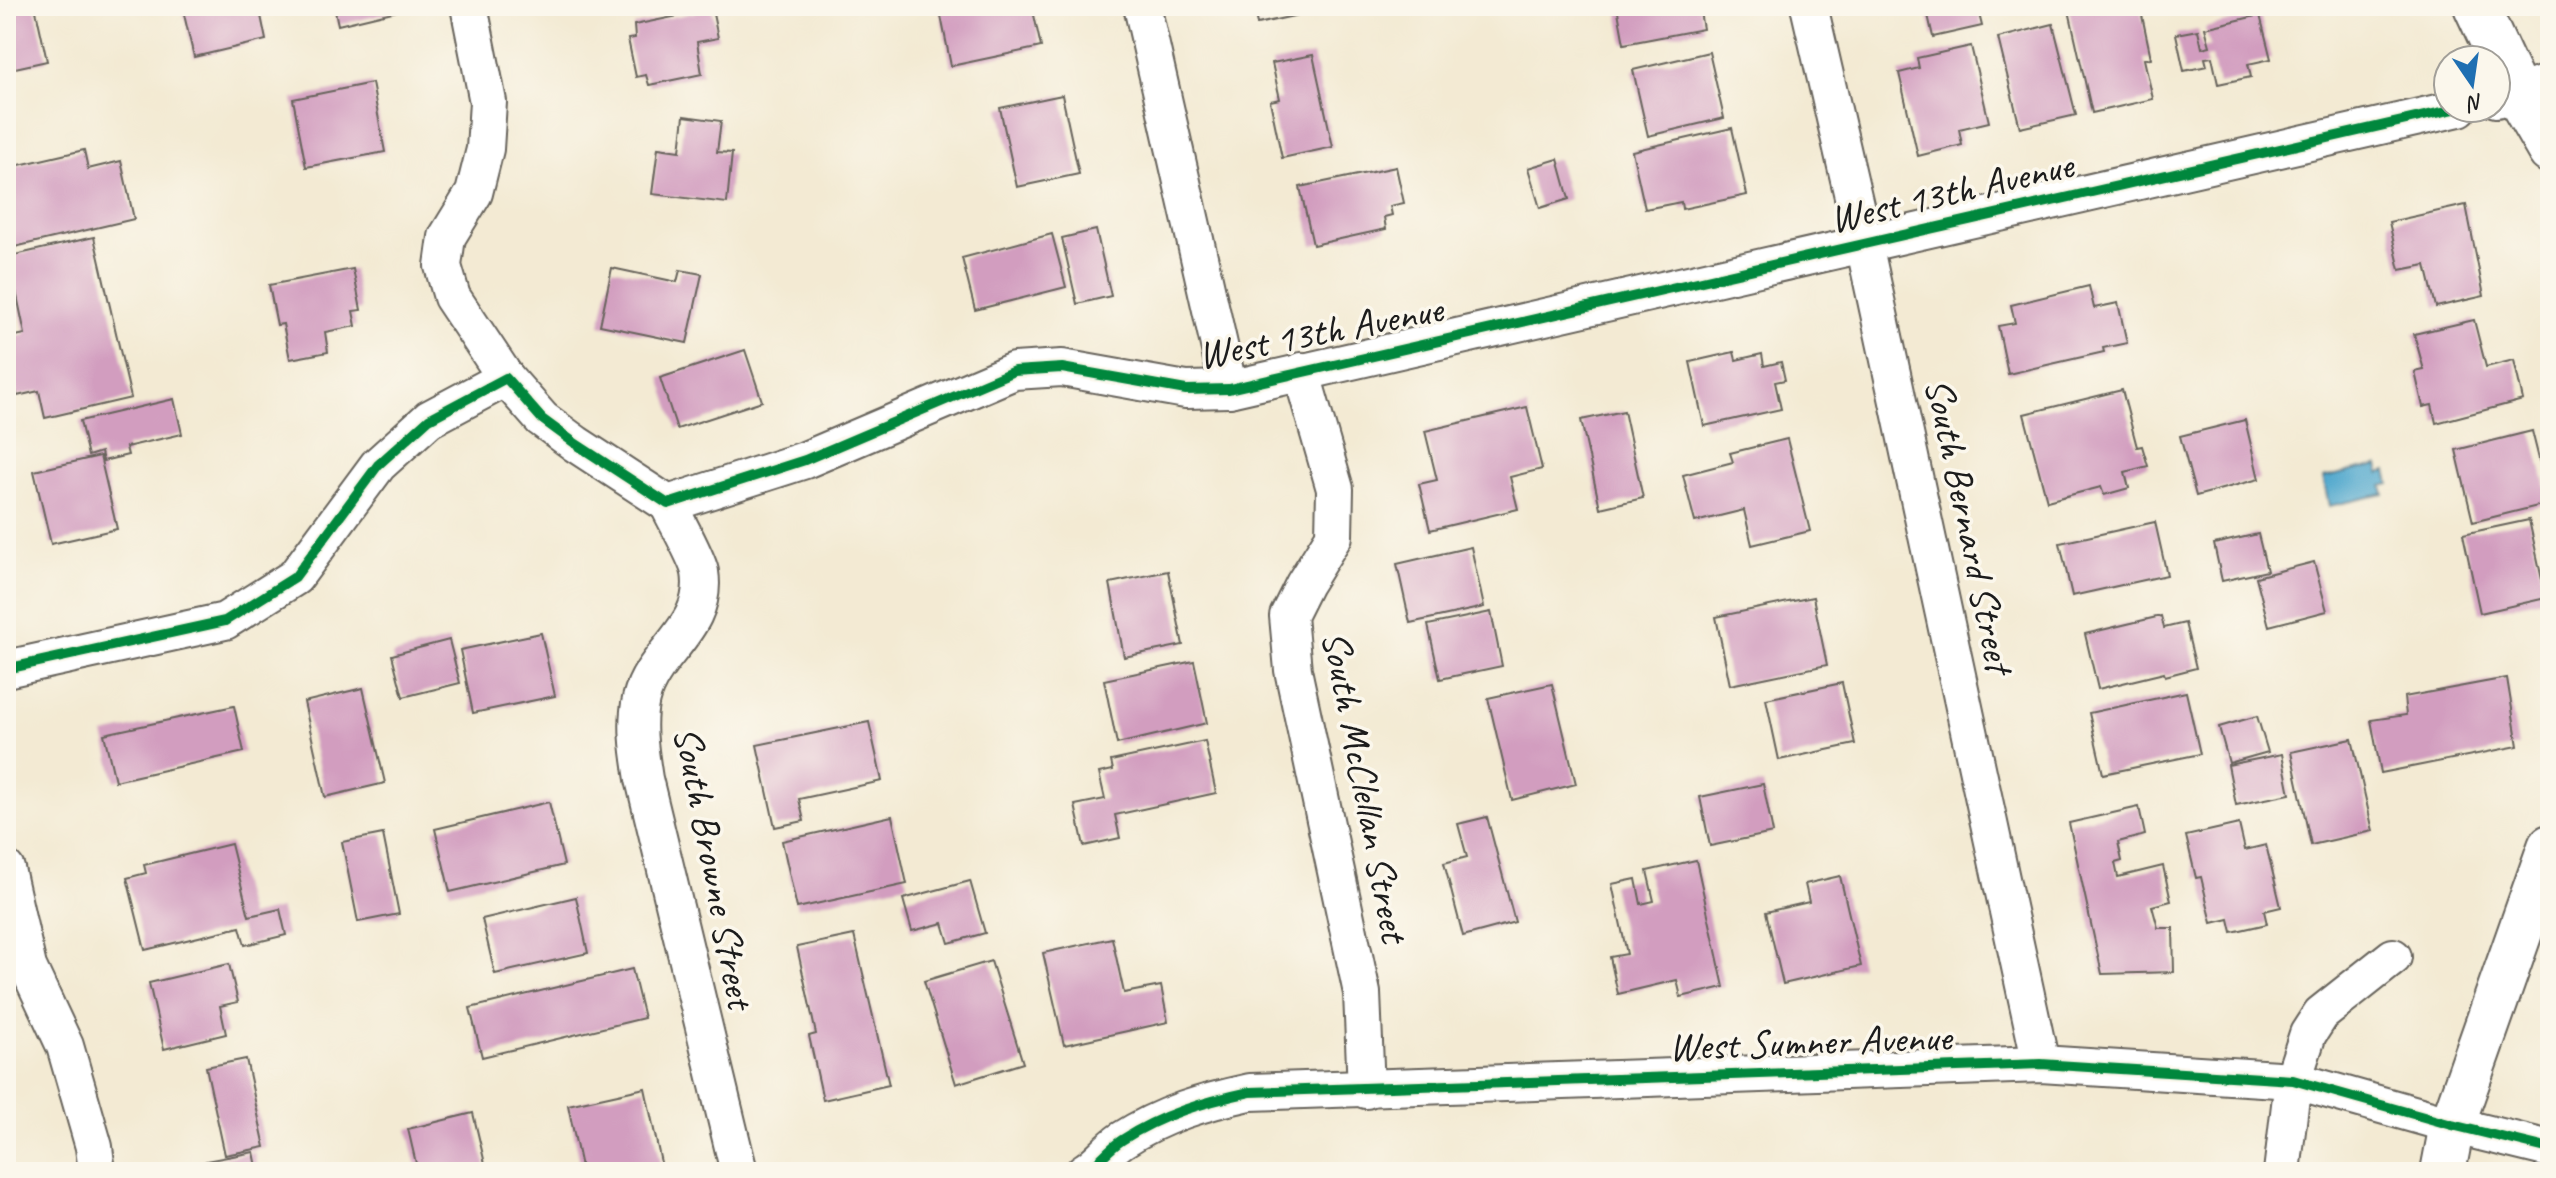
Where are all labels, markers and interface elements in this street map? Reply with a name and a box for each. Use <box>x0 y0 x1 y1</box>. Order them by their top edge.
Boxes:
north arrow <box>2432 44 2512 124</box>
text: N <box>2463 87 2486 118</box>
street label: West 13th Avenue <box>1825 139 2081 244</box>
street label: West 13th Avenue <box>1194 283 1450 380</box>
street label: South Bernard Street <box>1913 374 2026 682</box>
street label: South McClellan Street <box>1310 627 1420 949</box>
street label: South Browne Street <box>662 722 767 1016</box>
street label: West Sumner Avenue <box>1668 1012 1955 1072</box>

